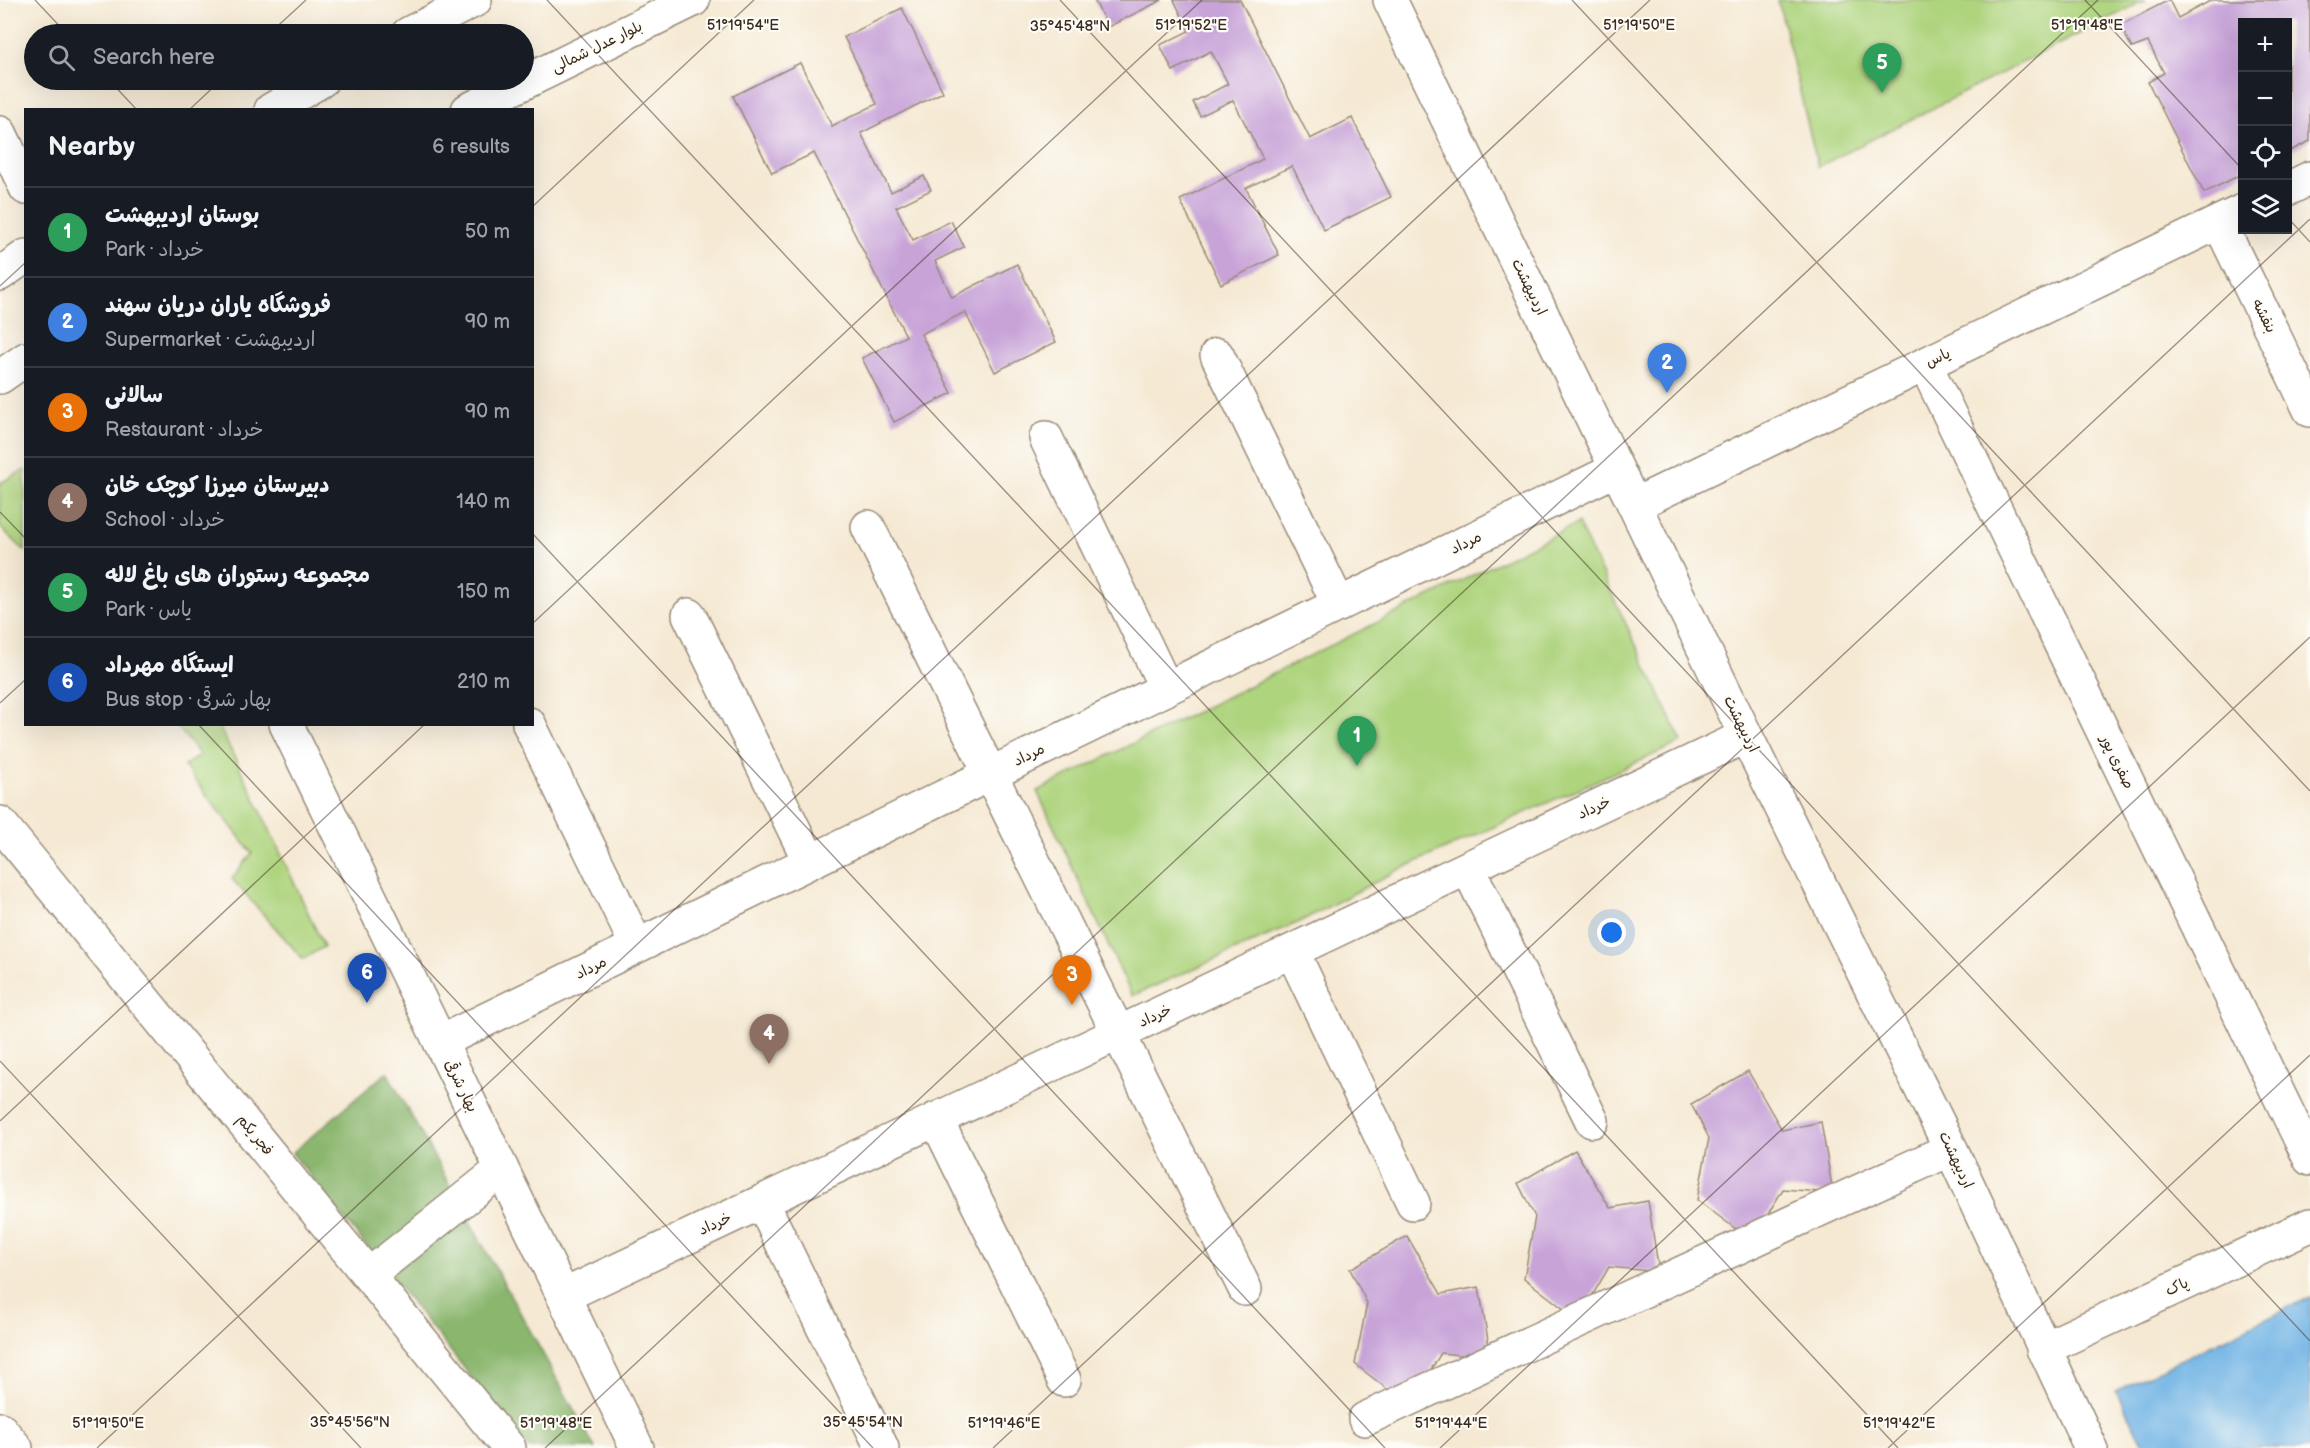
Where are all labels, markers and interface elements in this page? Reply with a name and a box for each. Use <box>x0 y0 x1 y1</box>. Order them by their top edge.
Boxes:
text: 51°19'54"E <box>707 16 779 35</box>
text: 51°19'52"E <box>1155 16 1227 35</box>
text: 51°19'50"E <box>1603 16 1675 35</box>
text: 51°19'48"E <box>2051 16 2123 35</box>
street label: بلوار عدل شمالی <box>548 17 646 77</box>
text: 35°45'48"N <box>1030 17 1110 36</box>
map controls <box>2238 18 2292 234</box>
button: + <box>2238 18 2292 72</box>
search box <box>24 24 534 90</box>
icon: search <box>45 41 78 74</box>
text: Search here <box>93 44 215 71</box>
pin: 5 <box>1862 44 1902 93</box>
button: − <box>2238 72 2292 126</box>
button: locate <box>2238 126 2292 180</box>
text: Nearby <box>48 132 135 163</box>
text: 6 results <box>432 135 510 159</box>
button: layers <box>2238 180 2292 234</box>
text: بوستان اردیبهشت <box>105 202 259 229</box>
text: 1 <box>63 220 72 244</box>
text: 50 m <box>465 220 510 244</box>
text: Park · خرداد <box>105 238 204 262</box>
street label: اردیبهشت <box>1507 256 1551 318</box>
text: فروشگاه یاران دریان سهند <box>105 292 331 319</box>
street label: بنفشه <box>2248 296 2280 336</box>
text: 2 <box>62 310 73 334</box>
text: 90 m <box>465 310 510 334</box>
text: Supermarket · اردیبهشت <box>105 328 315 352</box>
pin: 2 <box>1648 344 1686 393</box>
street label: یاس <box>1922 344 1954 372</box>
text: سالانی <box>105 382 163 409</box>
text: 3 <box>62 400 73 424</box>
text: 90 m <box>465 400 510 424</box>
text: Restaurant · خرداد <box>105 418 263 442</box>
text: دبیرستان میرزا کوچک خان <box>105 472 330 499</box>
text: 4 <box>62 490 73 514</box>
text: 140 m <box>456 490 510 514</box>
text: School · خرداد <box>105 508 225 532</box>
street label: مرداد <box>1447 527 1485 559</box>
text: مجموعه رستوران های باغ لاله <box>105 562 370 589</box>
text: 5 <box>62 580 73 604</box>
text: 150 m <box>457 580 510 604</box>
text: Park · یاس <box>105 598 192 622</box>
text: ایستگاه مهرداد <box>105 652 234 679</box>
text: 6 <box>61 670 74 694</box>
text: 210 m <box>457 670 510 694</box>
text: Bus stop · بهار شرقی <box>105 688 272 712</box>
street label: اردیبهشت <box>1719 693 1763 755</box>
pin: 1 <box>1338 716 1376 766</box>
street label: صفری پور <box>2095 731 2138 792</box>
street label: مرداد <box>1010 739 1048 771</box>
street label: خرداد <box>1574 792 1614 824</box>
your location <box>1597 918 1626 947</box>
street label: مرداد <box>572 952 610 984</box>
pin: 6 <box>348 954 386 1003</box>
pin: 3 <box>1052 956 1092 1005</box>
street label: خرداد <box>1135 1000 1175 1032</box>
pin: 4 <box>750 1014 788 1064</box>
street label: بهار شرقی <box>440 1056 484 1115</box>
street label: فجر یکم <box>231 1111 277 1161</box>
street label: اردیبهشت <box>1935 1128 1977 1192</box>
street label: خرداد <box>695 1208 735 1240</box>
street label: پاک <box>2162 1273 2192 1301</box>
text: 35°45'56"N <box>310 1413 390 1432</box>
text: 35°45'54"N <box>823 1413 903 1432</box>
text: 51°19'50"E <box>72 1414 144 1433</box>
text: 51°19'48"E <box>520 1414 592 1433</box>
text: 51°19'46"E <box>968 1414 1041 1433</box>
text: 51°19'44"E <box>1415 1414 1488 1433</box>
text: 51°19'42"E <box>1863 1414 1935 1433</box>

